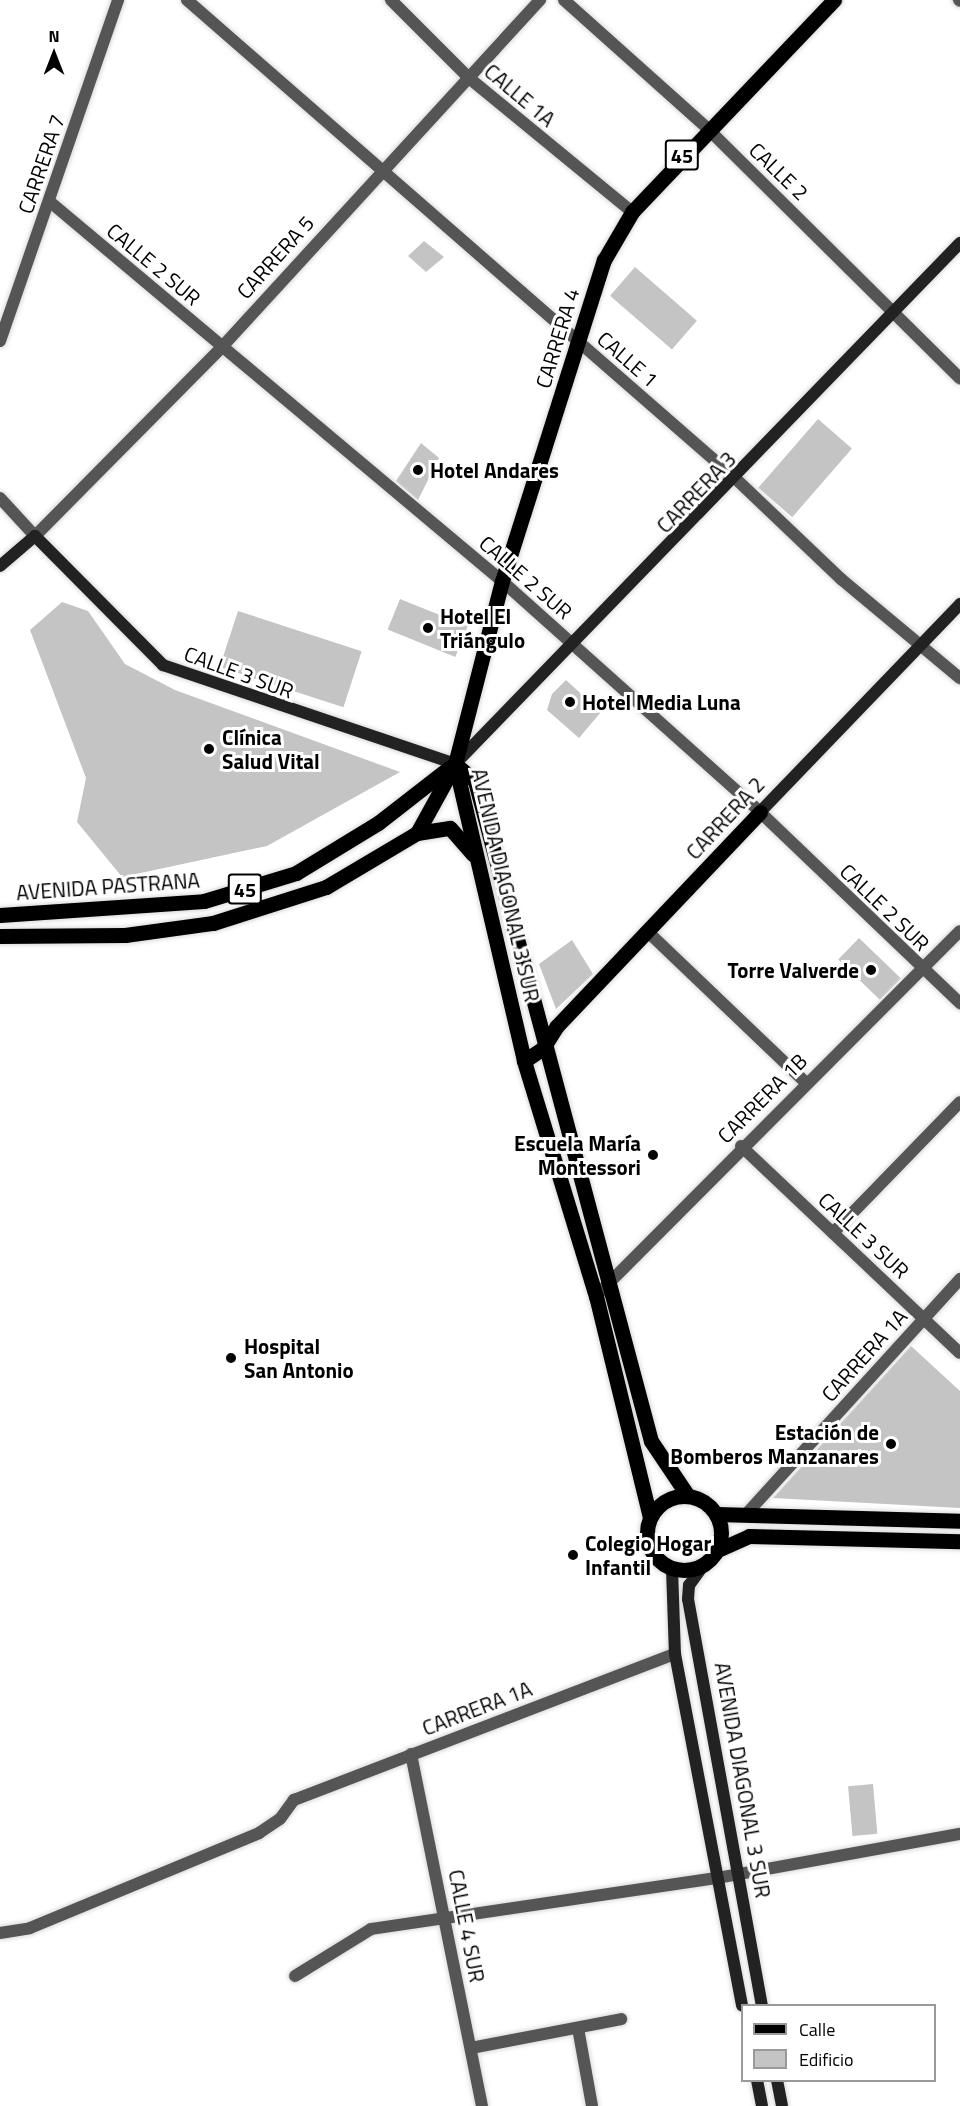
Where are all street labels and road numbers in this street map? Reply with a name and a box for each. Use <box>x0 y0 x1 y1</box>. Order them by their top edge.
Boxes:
street label: CALLE 1A <box>480 58 560 132</box>
street label: CARRERA 7 <box>12 111 70 217</box>
street label: CALLE 2 <box>744 137 814 205</box>
road number: 45 <box>664 138 700 172</box>
street label: CARRERA 5 <box>231 210 319 304</box>
street label: CALLE 2 SUR <box>102 218 206 310</box>
street label: CARRERA 4 <box>530 285 584 391</box>
street label: CALLE 1 <box>593 326 663 392</box>
street label: CARRERA 3 <box>651 446 741 538</box>
street label: CALLE 2 SUR <box>475 530 577 624</box>
street label: CALLE 3 SUR <box>181 641 297 703</box>
street label: AVENIDA DIAGONAL 3 SUR <box>467 766 545 1004</box>
street label: CARRERA 2 <box>681 772 769 864</box>
street label: CALLE 2 SUR <box>835 858 935 956</box>
street label: AVENIDA PASTRANA <box>15 867 201 905</box>
road number: 45 <box>227 872 263 906</box>
street label: CARRERA 1B <box>712 1048 812 1148</box>
street label: CALLE 3 SUR <box>814 1187 914 1283</box>
street label: CARRERA 1A <box>816 1304 912 1406</box>
street label: AVENIDA DIAGONAL 3 SUR <box>710 1660 776 1900</box>
street label: CARRERA 1A <box>419 1676 535 1740</box>
street label: CALLE 4 SUR <box>444 1867 490 1985</box>

